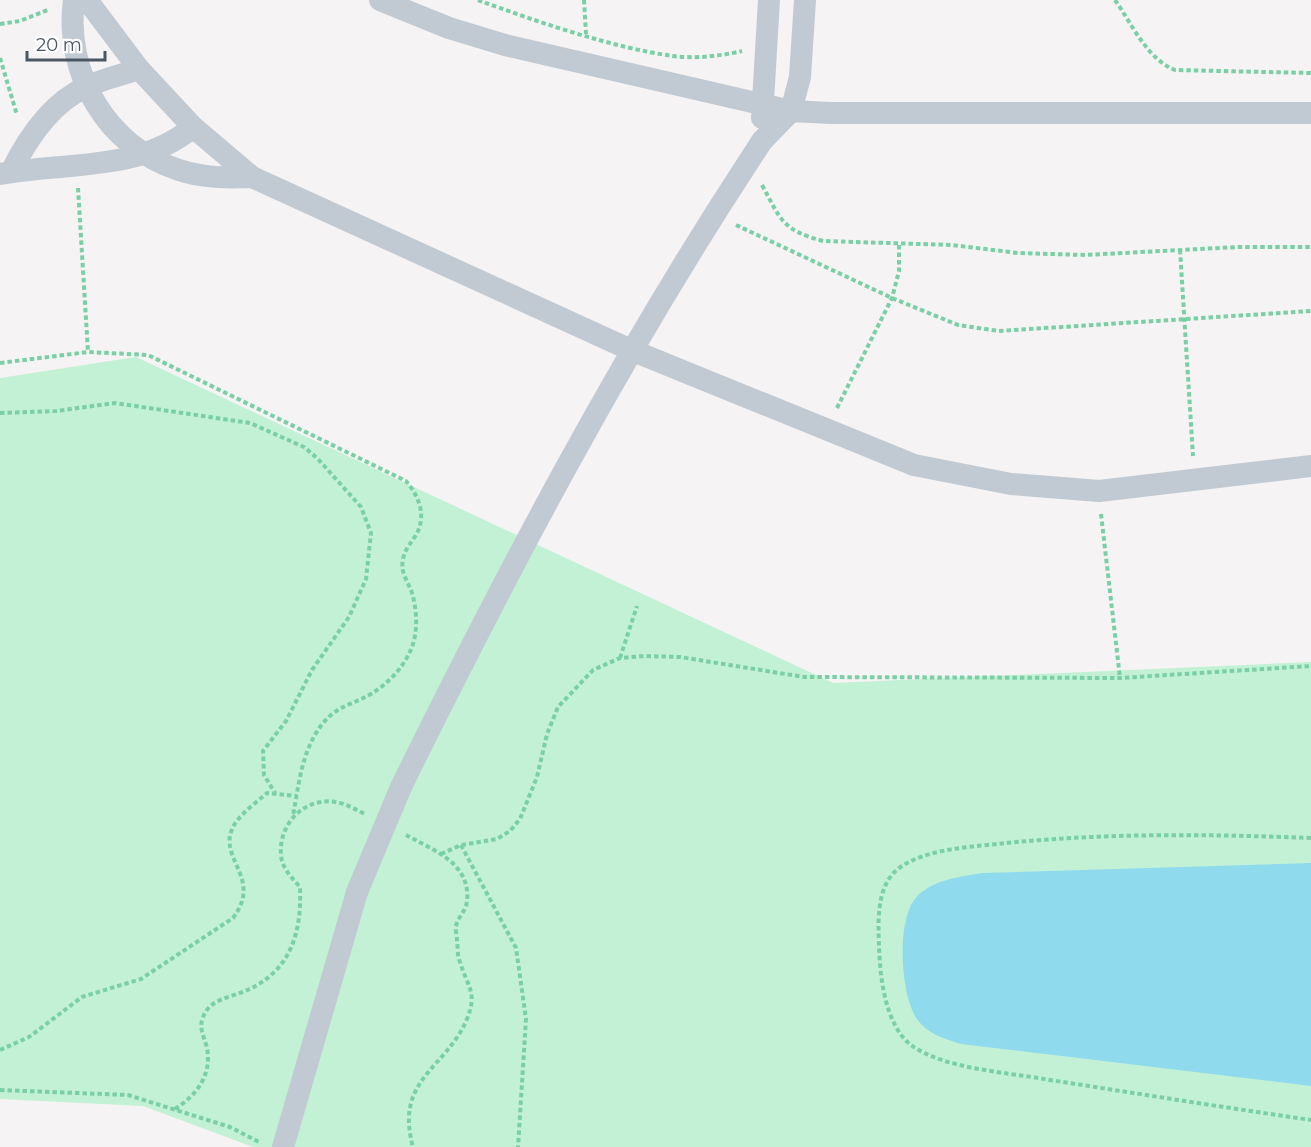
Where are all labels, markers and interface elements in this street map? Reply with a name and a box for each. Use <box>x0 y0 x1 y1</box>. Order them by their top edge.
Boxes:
scale bar <box>27 24 105 62</box>
text: 20 m <box>36 34 82 56</box>

